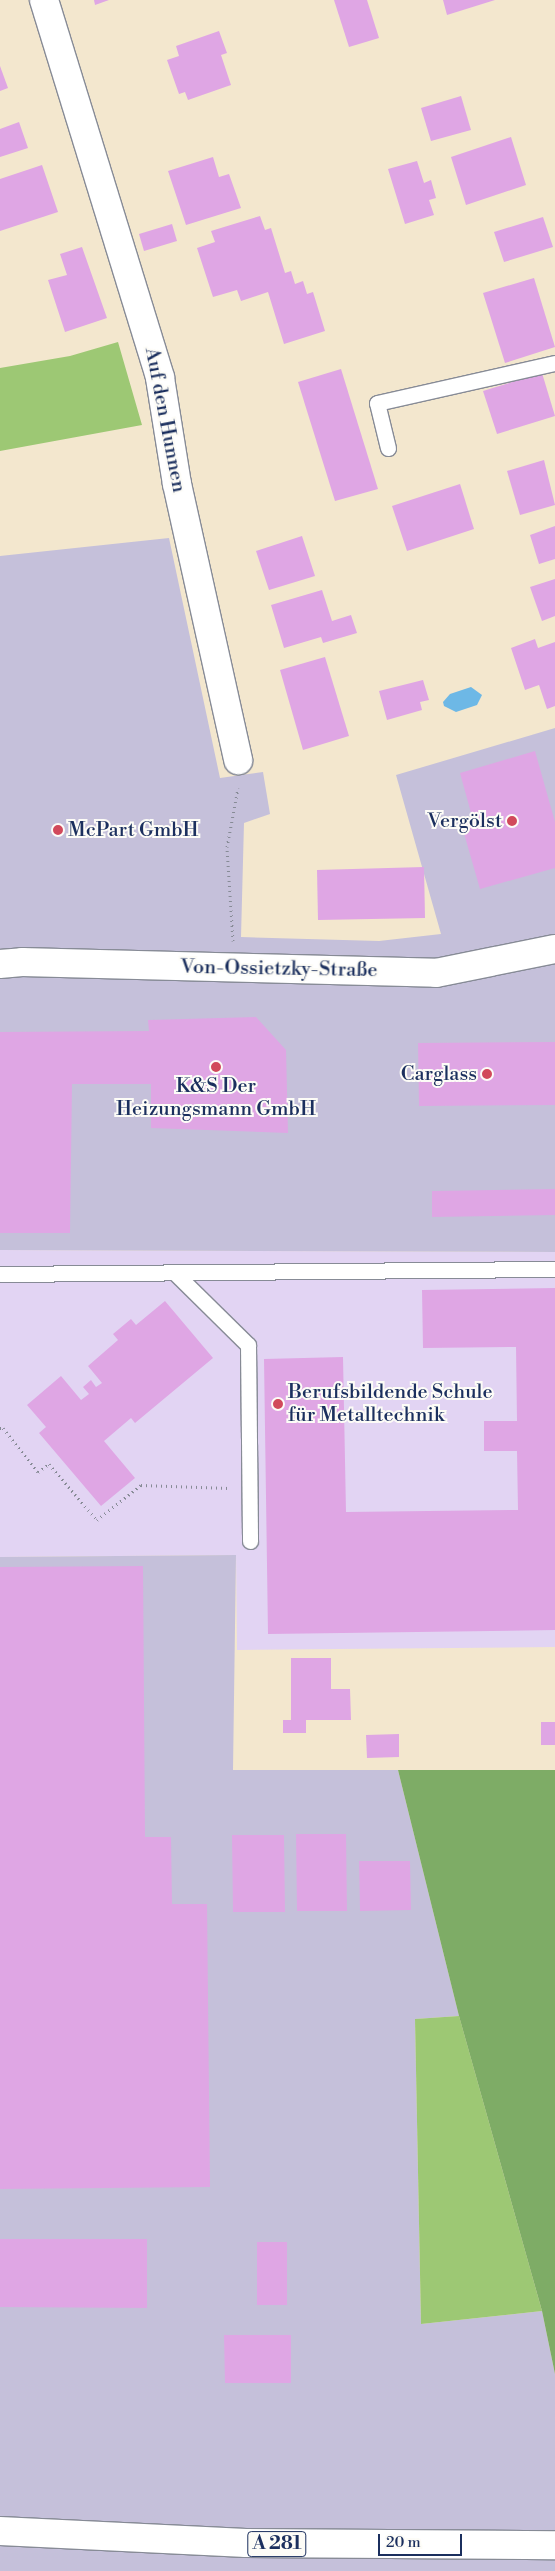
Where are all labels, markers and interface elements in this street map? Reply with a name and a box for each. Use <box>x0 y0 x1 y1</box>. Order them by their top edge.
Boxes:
street label: Auf den Hunnen <box>139 346 191 494</box>
place label: Vergölst <box>427 809 502 833</box>
marker: Vergölst <box>506 815 518 827</box>
place label: McPart GmbH <box>68 818 199 842</box>
marker: McPart GmbH <box>52 824 64 836</box>
street label: Von-Ossietzky-Straße <box>180 955 378 983</box>
marker: K&S Der Heizungsmann GmbH <box>210 1061 222 1073</box>
place label: Carglass <box>401 1062 477 1086</box>
marker: Carglass <box>481 1068 493 1080</box>
place label: K&S Der Heizungsmann GmbH <box>116 1075 316 1122</box>
place label: Berufsbildende Schule für Metalltechnik <box>288 1380 493 1427</box>
marker: Berufsbildende Schule für Metalltechnik <box>272 1398 284 1410</box>
scale bar <box>380 2524 464 2556</box>
road number: A 281 <box>247 2528 307 2560</box>
text: 20 m <box>386 2533 421 2552</box>

